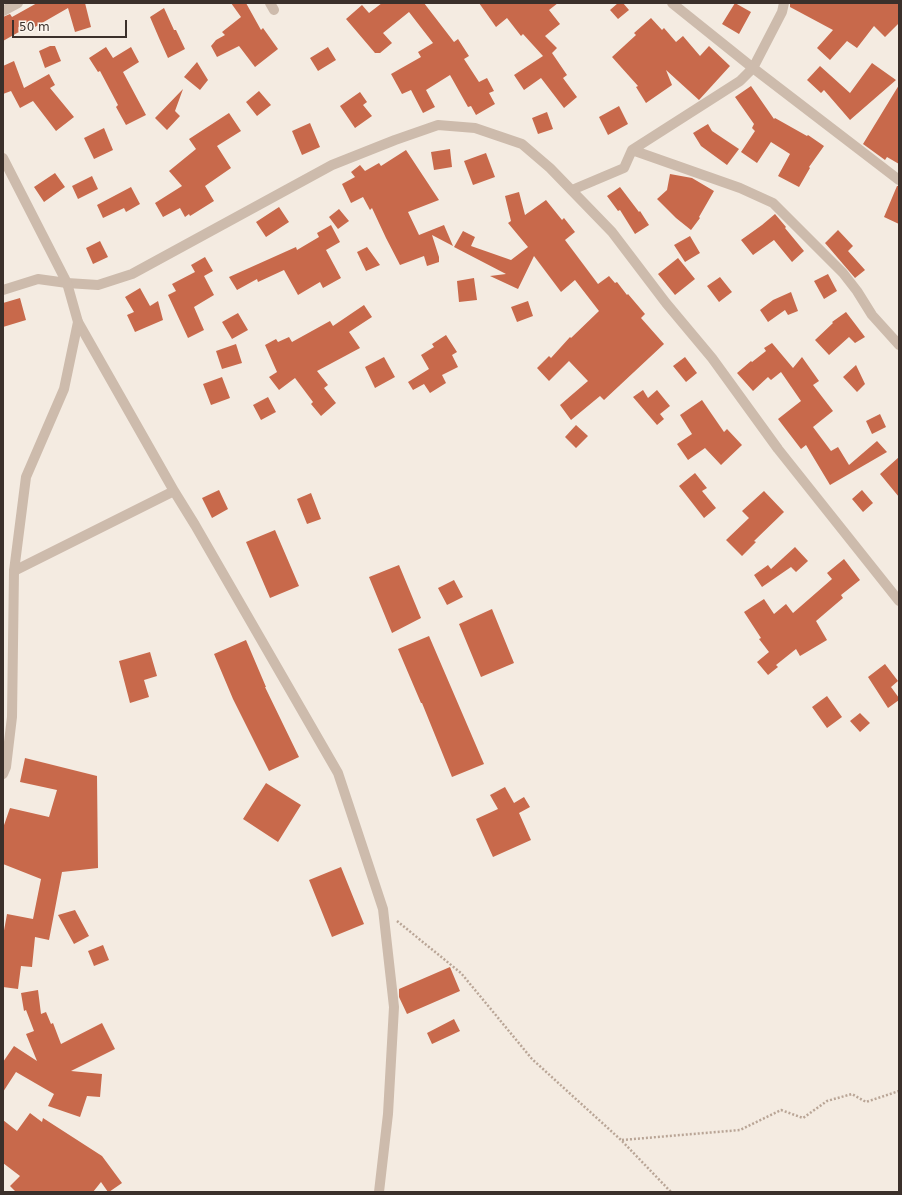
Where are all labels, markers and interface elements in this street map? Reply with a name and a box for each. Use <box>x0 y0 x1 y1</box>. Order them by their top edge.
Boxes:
scale bar <box>14 12 129 38</box>
text: 50 m <box>19 20 50 34</box>

